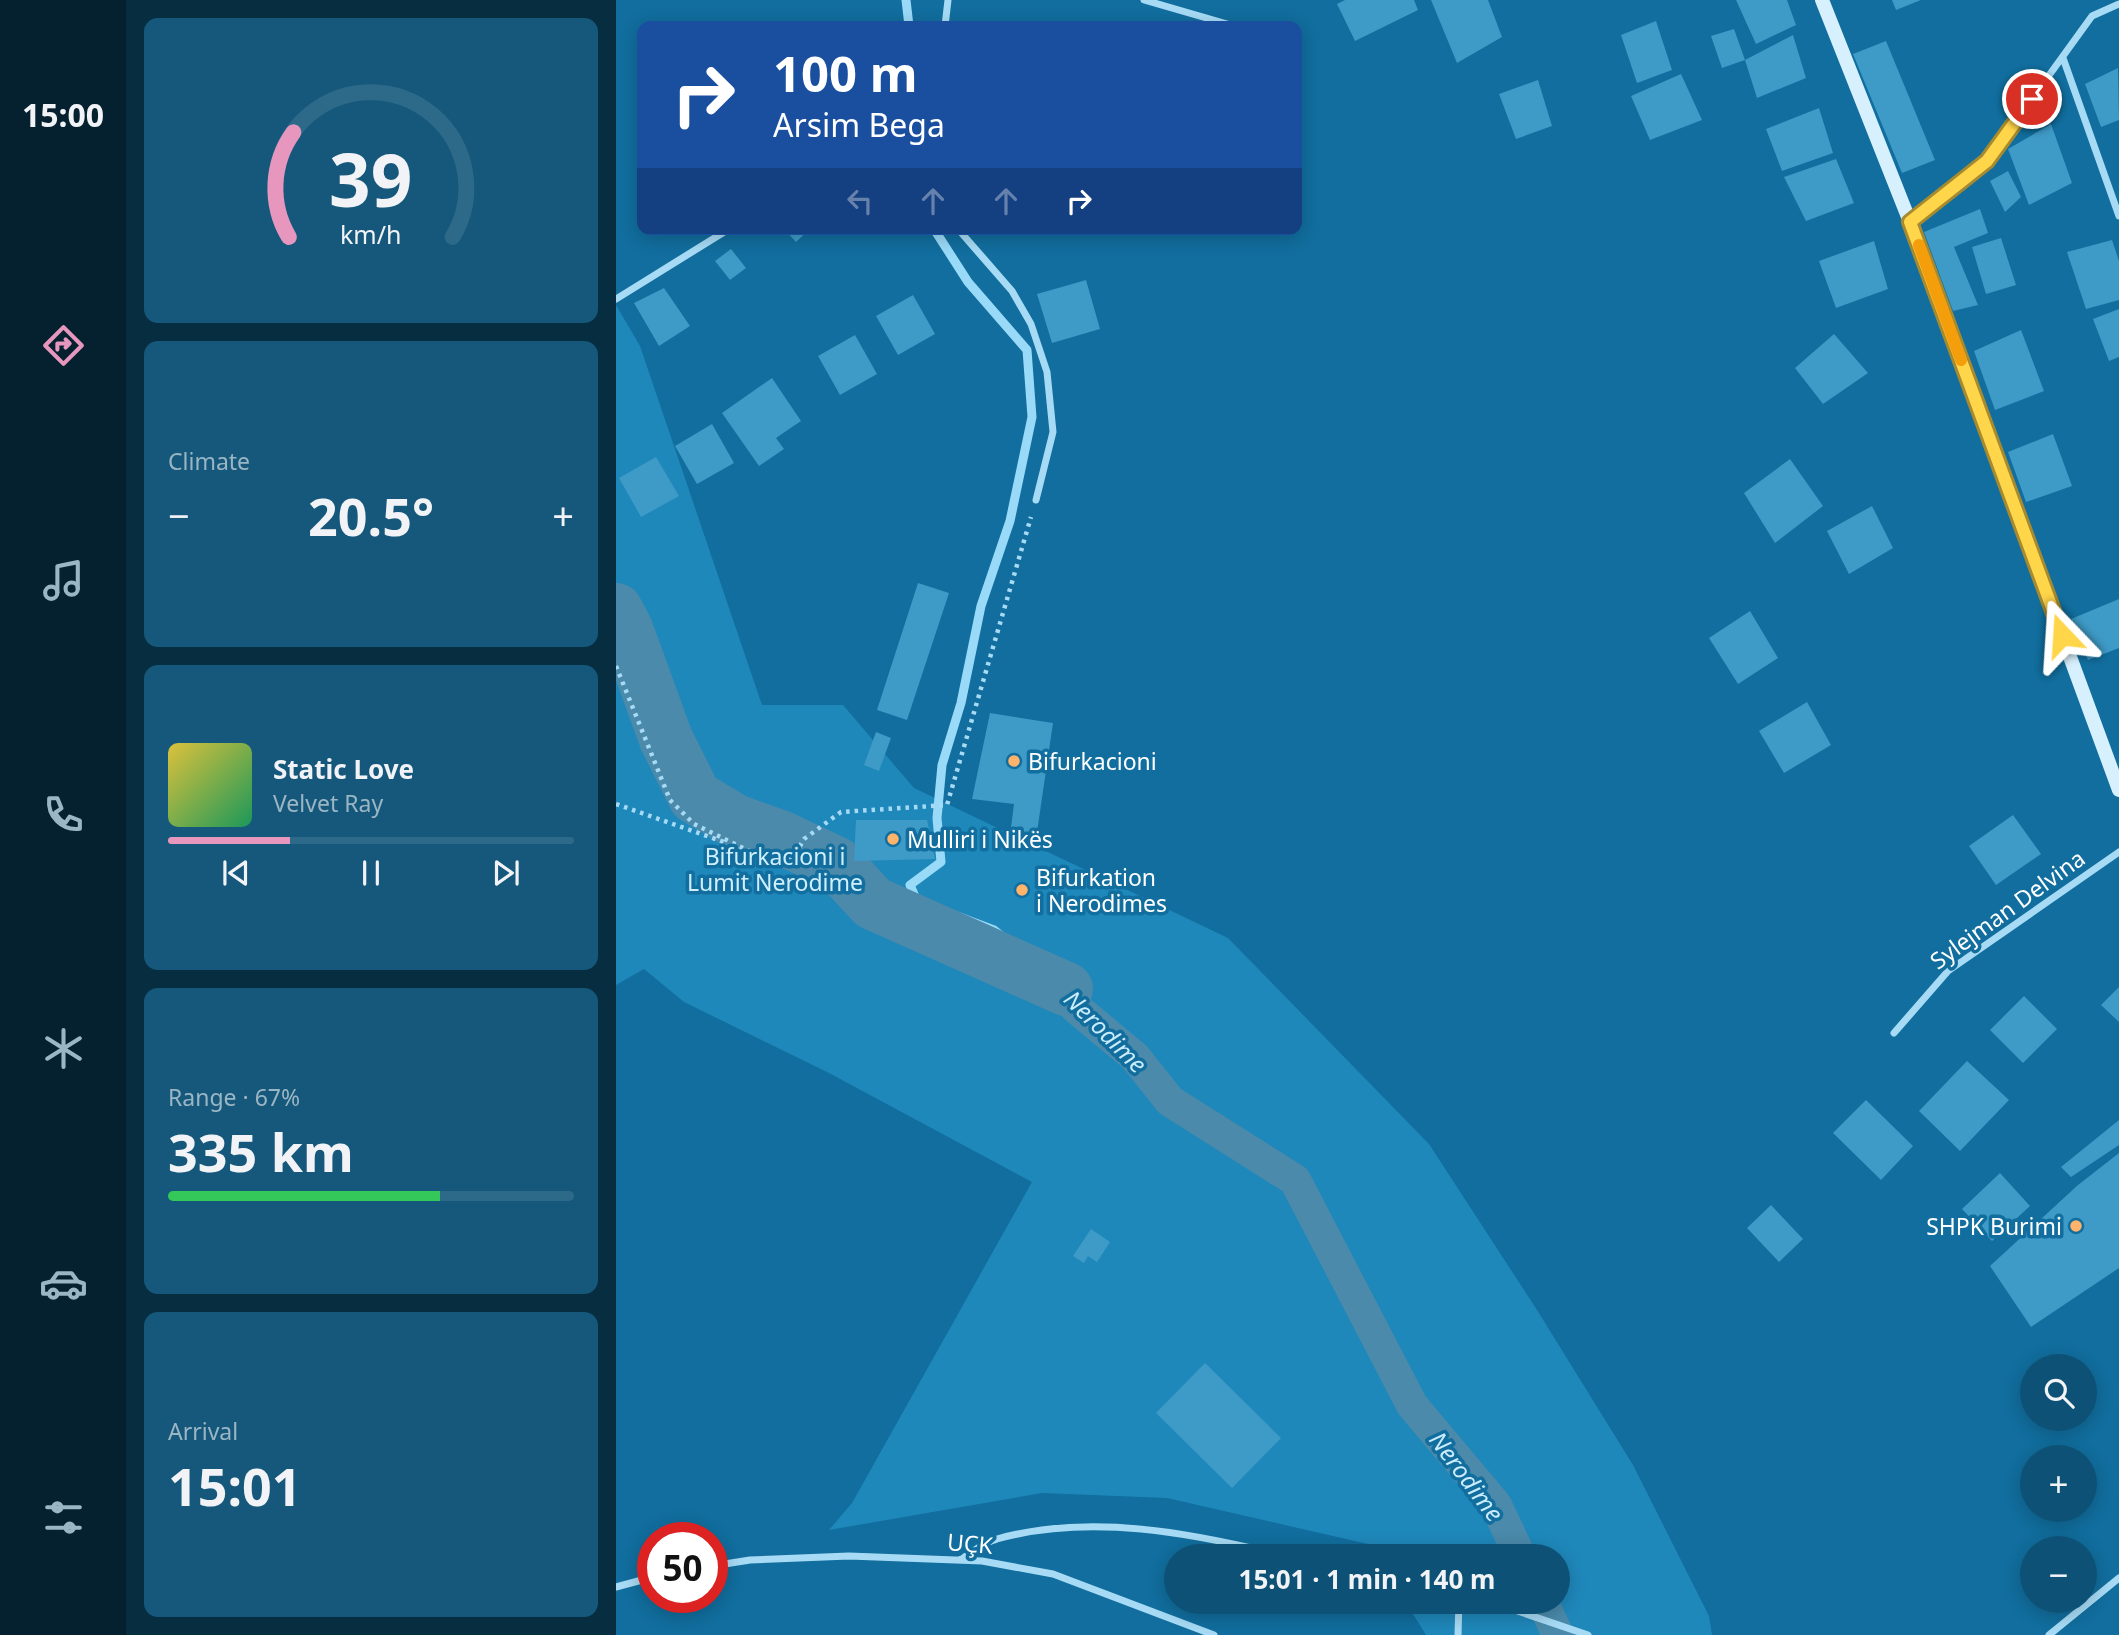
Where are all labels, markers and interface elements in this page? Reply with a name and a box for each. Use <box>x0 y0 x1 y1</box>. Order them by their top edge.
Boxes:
text: 100 m <box>773 40 918 106</box>
icon: right <box>658 49 749 140</box>
pin <box>2002 69 2062 129</box>
icon: arrive <box>2013 80 2051 118</box>
text: 15:00 <box>22 93 104 136</box>
text: Arsim Bega <box>773 103 945 146</box>
text: 39 <box>329 129 413 228</box>
icon: left <box>841 182 879 220</box>
icon: ahead <box>914 182 952 220</box>
icon: ahead <box>987 182 1025 220</box>
icon: right <box>1060 182 1098 220</box>
text: km/h <box>340 217 402 251</box>
icon: directions <box>39 321 88 370</box>
text: Climate <box>168 445 250 477</box>
text: 20.5° <box>308 480 434 551</box>
text: − <box>168 489 190 541</box>
text: + <box>552 489 574 541</box>
icon: music <box>39 556 88 605</box>
position arrow <box>2025 598 2099 672</box>
place label: Bifurkacioni <box>1028 745 1157 777</box>
text: Static Love <box>273 751 414 787</box>
marker: Bifurkacioni <box>1006 753 1022 769</box>
text: Velvet Ray <box>273 787 383 819</box>
icon: phone <box>39 790 88 839</box>
place label: Mulliri i Nikës <box>907 823 1053 855</box>
marker: Mulliri i Nikës <box>885 831 901 847</box>
park label: Bifurkacioni i Lumit Nerodime <box>687 840 863 898</box>
street label: Sylejman Delvina <box>1923 842 2091 976</box>
icon: previous <box>217 854 255 892</box>
icon: pause <box>352 854 390 892</box>
icon: next <box>487 854 525 892</box>
place label: Bifurkation i Nerodimes <box>1036 861 1167 919</box>
marker: Bifurkation i Nerodimes <box>1014 882 1030 898</box>
water label: Nerodime <box>1057 982 1155 1080</box>
icon: climate <box>39 1024 88 1073</box>
text: Range · 67% <box>168 1081 300 1113</box>
text: 335 km <box>168 1116 354 1187</box>
place label: SHPK Burimi <box>1926 1210 2062 1242</box>
marker: SHPK Burimi <box>2068 1218 2084 1234</box>
icon: car <box>39 1259 88 1308</box>
map controls <box>2020 1354 2097 1613</box>
button: search <box>2020 1354 2097 1431</box>
text: Arrival <box>168 1415 238 1447</box>
water label: Nerodime <box>1422 1424 1512 1528</box>
button: + <box>2020 1445 2097 1522</box>
text: 15:01 <box>168 1450 302 1521</box>
icon: filters <box>39 1493 88 1542</box>
speed limit sign: 50 <box>637 1522 728 1613</box>
street label: UÇK <box>946 1525 995 1561</box>
button: − <box>2020 1536 2097 1613</box>
text: 15:01 · 1 min · 140 m <box>1239 1561 1495 1597</box>

